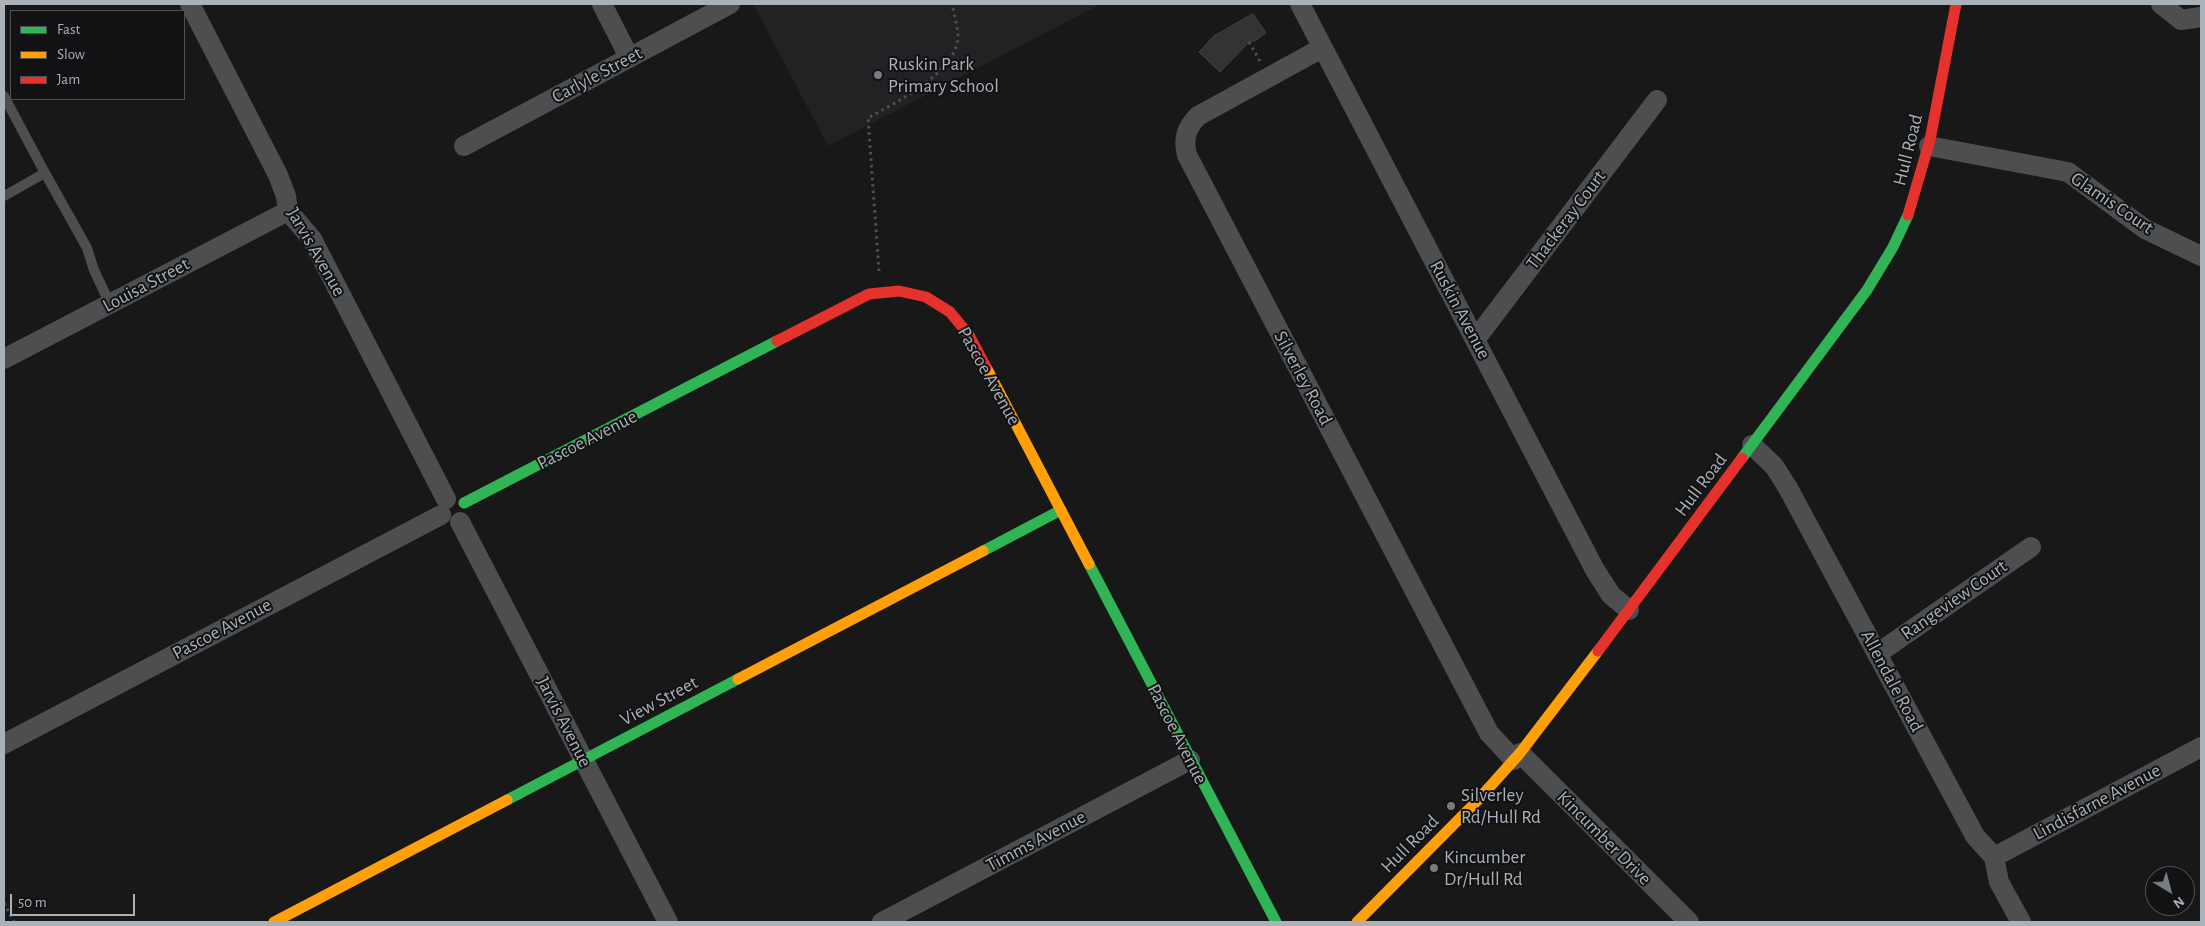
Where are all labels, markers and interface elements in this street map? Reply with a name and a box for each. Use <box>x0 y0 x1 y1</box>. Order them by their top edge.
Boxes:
legend <box>10 10 185 100</box>
text: Fast <box>57 22 80 37</box>
street label: Carlyle Street <box>548 42 646 108</box>
text: Slow <box>57 47 85 62</box>
place label: Ruskin Park Primary School <box>888 53 999 97</box>
marker: Ruskin Park Primary School <box>872 69 884 81</box>
text: Jam <box>57 72 80 87</box>
street label: Hull Road <box>1888 112 1928 188</box>
street label: Thackeray Court <box>1521 166 1611 274</box>
street label: Glamis Court <box>2066 167 2158 239</box>
street label: Jarvis Avenue <box>281 204 351 300</box>
street label: Louisa Street <box>99 253 193 317</box>
street label: Ruskin Avenue <box>1424 257 1496 363</box>
street label: Pascoe Avenue <box>953 323 1025 429</box>
street label: Silverley Road <box>1269 327 1337 429</box>
street label: Pascoe Avenue <box>533 405 641 475</box>
street label: Hull Road <box>1670 449 1732 521</box>
street label: Rangeview Court <box>1896 555 2012 645</box>
street label: Pascoe Avenue <box>168 593 276 665</box>
street label: Allendale Road <box>1856 626 1928 736</box>
street label: View Street <box>616 671 702 731</box>
street label: Jarvis Avenue <box>531 673 597 771</box>
street label: Pascoe Avenue <box>1142 680 1212 788</box>
street label: Lindisfarne Avenue <box>2029 759 2165 845</box>
place label: Silverley Rd/Hull Rd <box>1461 784 1541 828</box>
street label: Kincumber Drive <box>1552 786 1656 890</box>
marker: Silverley Rd/Hull Rd <box>1445 800 1457 812</box>
street label: Timms Avenue <box>982 805 1090 877</box>
street label: Hull Road <box>1376 810 1444 878</box>
place label: Kincumber Dr/Hull Rd <box>1444 846 1525 890</box>
marker: Kincumber Dr/Hull Rd <box>1428 862 1440 874</box>
north arrow <box>2145 866 2195 916</box>
scale bar <box>12 884 138 916</box>
text: N <box>2170 894 2187 911</box>
text: 50 m <box>18 895 47 910</box>

